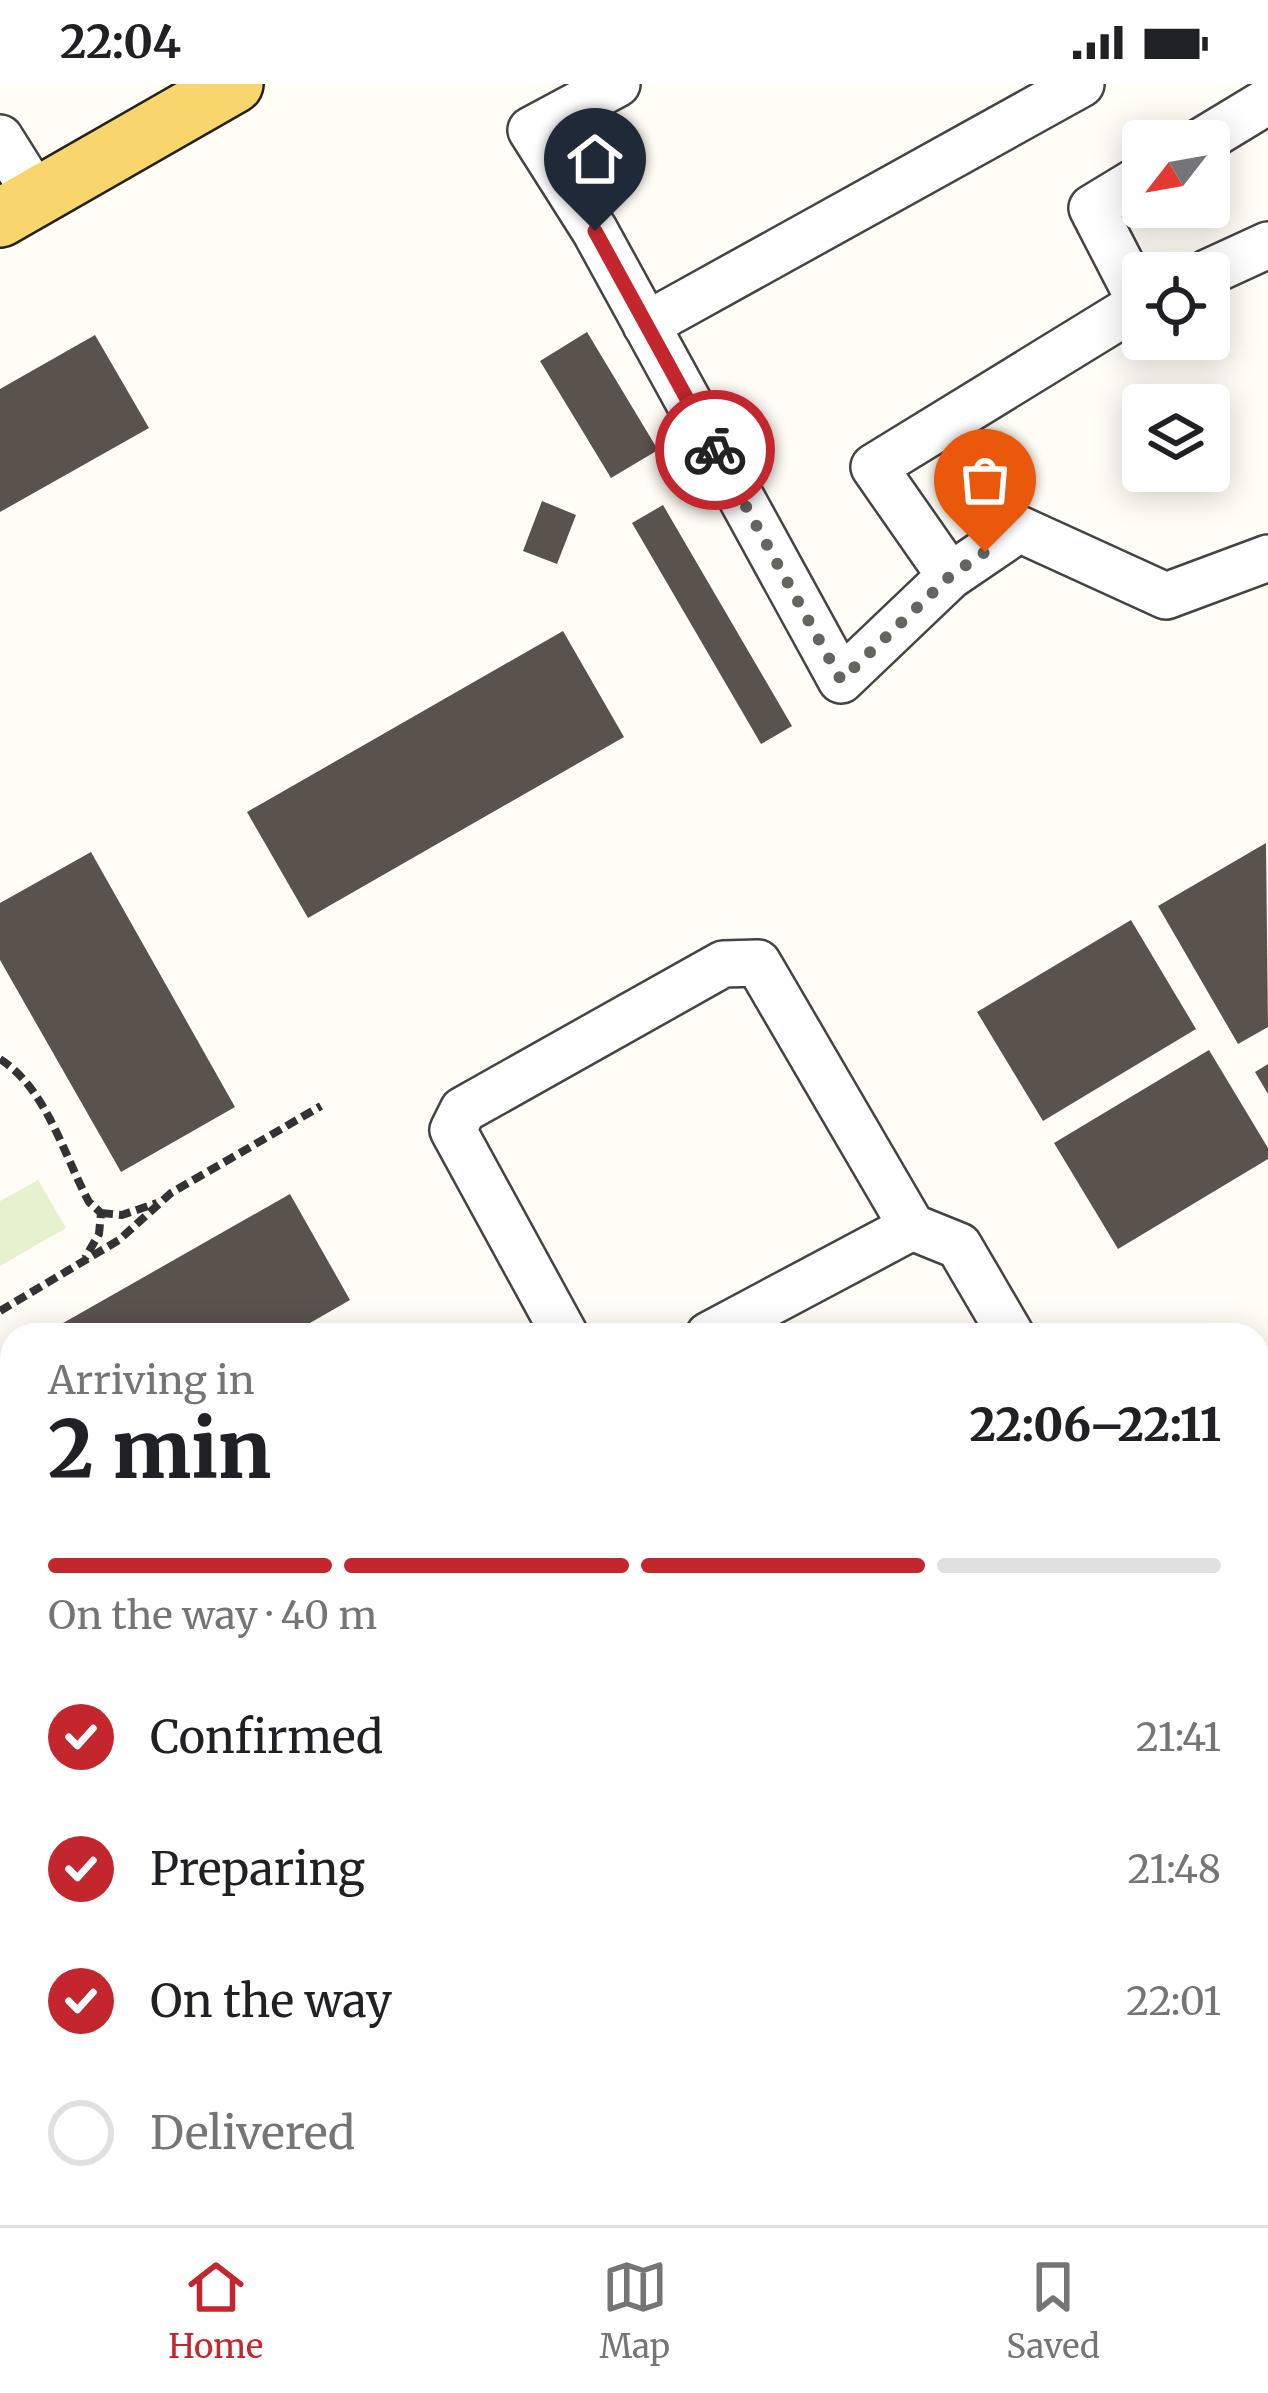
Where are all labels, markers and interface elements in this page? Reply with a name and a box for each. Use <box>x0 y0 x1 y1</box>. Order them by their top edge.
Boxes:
text: 22:04 <box>60 14 181 70</box>
pin <box>544 108 646 231</box>
north arrow <box>1122 120 1230 228</box>
map controls <box>1122 120 1230 492</box>
icon: home <box>562 126 628 192</box>
button: locate <box>1122 252 1230 360</box>
button: layers <box>1122 384 1230 492</box>
courier <box>655 390 775 510</box>
icon: bike <box>682 417 748 483</box>
pin <box>934 429 1036 552</box>
icon: bag <box>952 447 1018 513</box>
text: Arriving in <box>48 1356 255 1405</box>
text: 22:06–22:11 <box>970 1397 1221 1453</box>
text: 2 min <box>48 1401 271 1499</box>
text: On the way · 40 m <box>48 1591 377 1640</box>
icon: check <box>48 1704 114 1770</box>
text: Confirmed <box>150 1709 383 1765</box>
text: 21:41 <box>1136 1713 1221 1762</box>
icon: check <box>48 1836 114 1902</box>
text: Preparing <box>150 1841 365 1897</box>
text: 21:48 <box>1128 1845 1221 1894</box>
icon: check <box>48 1968 114 2034</box>
text: On the way <box>150 1973 392 2029</box>
text: 22:01 <box>1126 1977 1221 2026</box>
text: Delivered <box>150 2105 355 2161</box>
tab: Home <box>168 2254 263 2367</box>
tab: Map <box>600 2254 670 2367</box>
tab: Saved <box>1006 2254 1100 2367</box>

